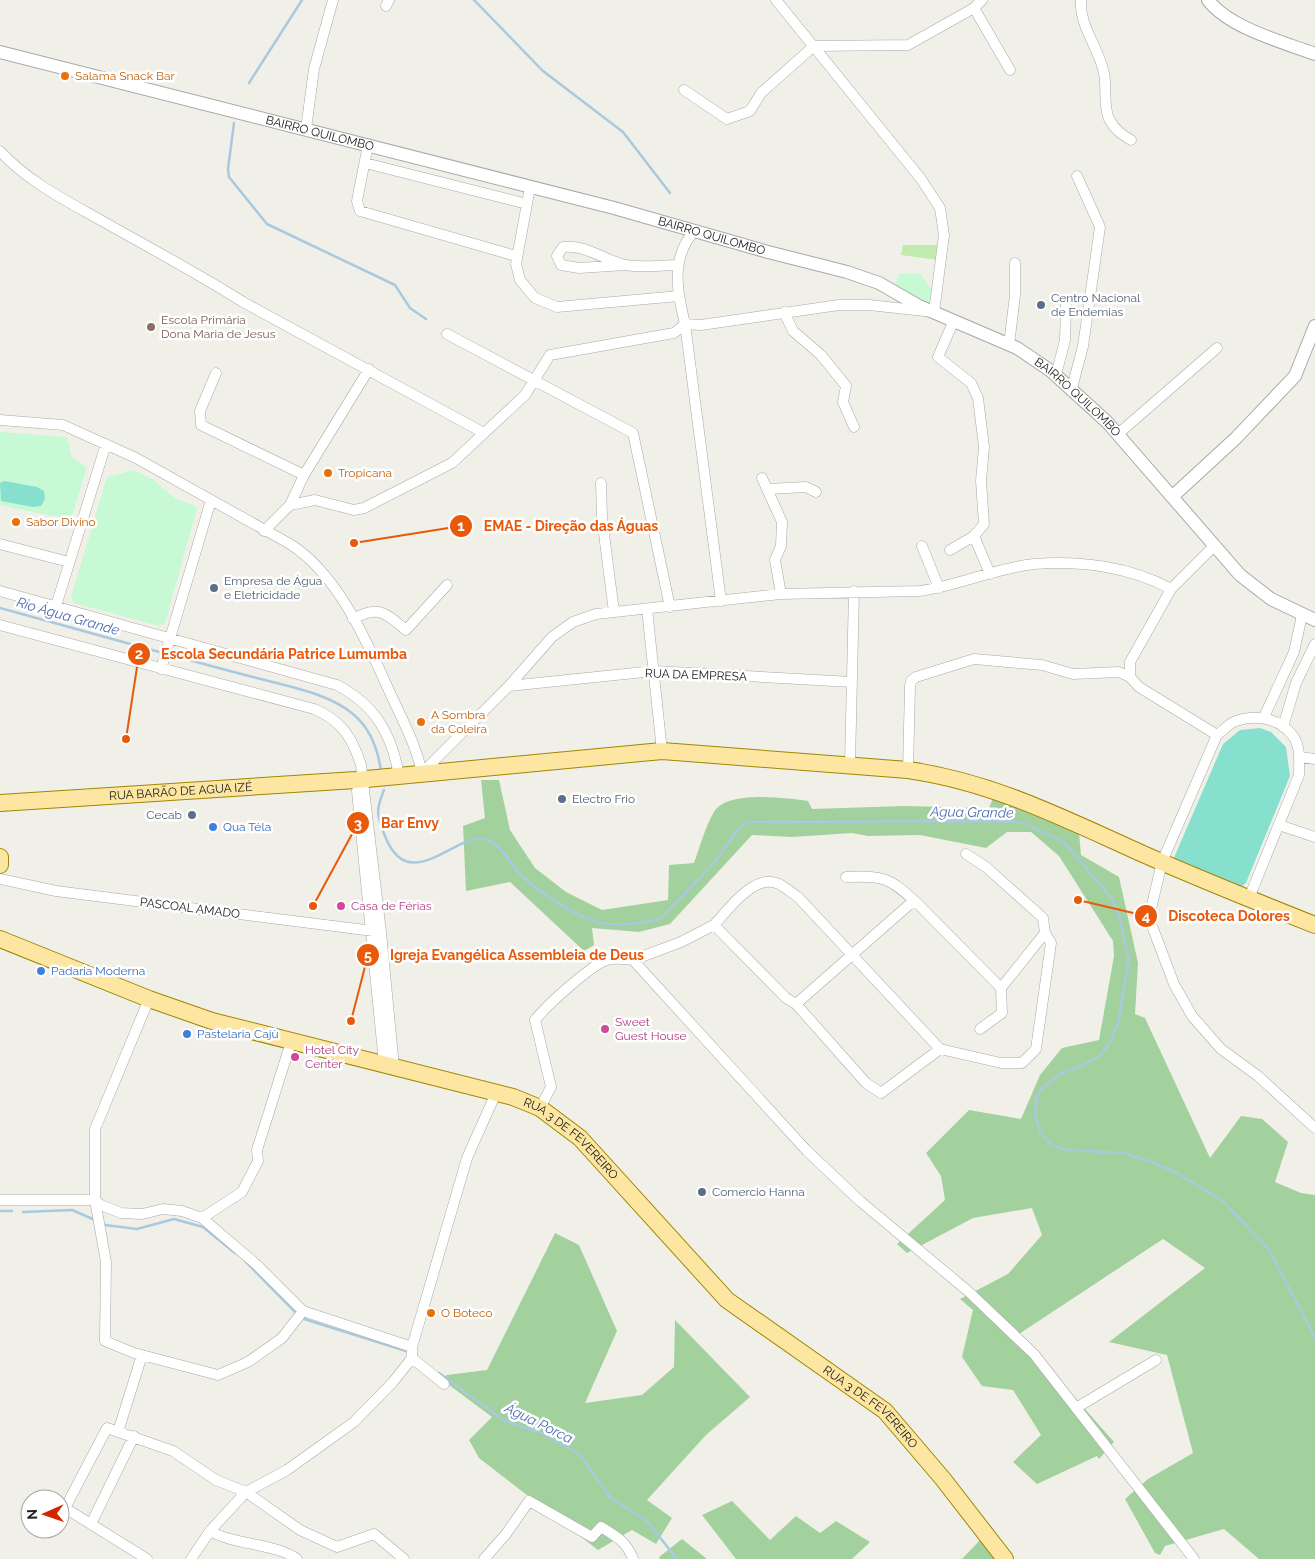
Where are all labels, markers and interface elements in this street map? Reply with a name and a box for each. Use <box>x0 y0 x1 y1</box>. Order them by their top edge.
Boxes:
place label: Salama Snack Bar <box>75 69 176 83</box>
marker: Salama Snack Bar <box>59 70 71 82</box>
street label: BAIRRO QUILOMBO <box>264 113 375 154</box>
street label: BAIRRO QUILOMBO <box>656 214 767 258</box>
place label: Centro Nacional de Endemias <box>1051 291 1141 319</box>
marker: Centro Nacional de Endemias <box>1035 299 1047 311</box>
place label: Escola Primária Dona Maria de Jesus <box>161 313 276 341</box>
marker: Escola Primária Dona Maria de Jesus <box>145 321 157 333</box>
street label: BAIRRO QUILOMBO <box>1032 355 1123 439</box>
place label: Tropicana <box>338 466 392 480</box>
marker: Tropicana <box>322 467 334 479</box>
callout: EMAE - Direção das Águas <box>449 511 669 540</box>
place label: Sabor Divino <box>26 515 96 529</box>
marker: Sabor Divino <box>10 516 22 528</box>
text: 1 <box>457 517 465 535</box>
text: EMAE - Direção das Águas <box>484 517 658 534</box>
place label: Empresa de Água e Eletricidade <box>224 574 322 602</box>
marker: Empresa de Água e Eletricidade <box>208 582 220 594</box>
water label: Rio Água Grande <box>15 593 122 638</box>
callout: Escola Secundária Patrice Lumumba <box>126 640 417 669</box>
text: 2 <box>135 645 143 663</box>
text: Escola Secundária Patrice Lumumba <box>161 646 407 662</box>
street label: RUA DA EMPRESA <box>645 666 747 684</box>
place label: A Sombra da Coleira <box>431 708 487 736</box>
marker: A Sombra da Coleira <box>415 716 427 728</box>
street label: RUA BARÃO DE AGUA IZÉ <box>109 780 253 803</box>
place label: Electro Frio <box>572 792 635 806</box>
marker: Electro Frio <box>556 793 568 805</box>
water label: Agua Grande <box>929 803 1014 821</box>
place label: Cecab <box>146 808 182 822</box>
marker: Cecab <box>186 809 198 821</box>
callout: Bar Envy <box>346 809 449 838</box>
text: 3 <box>354 815 362 833</box>
text: Bar Envy <box>381 815 439 831</box>
place label: Qua Téla <box>223 820 271 834</box>
marker: Qua Téla <box>207 821 219 833</box>
street label: PASCOAL AMADO <box>139 895 241 921</box>
place label: Casa de Férias <box>351 899 432 913</box>
marker: Casa de Férias <box>335 900 347 912</box>
callout: Discoteca Dolores <box>1134 901 1300 930</box>
text: 4 <box>1142 907 1151 925</box>
text: Discoteca Dolores <box>1168 908 1290 924</box>
callout: Igreja Evangélica Assembleia de Deus <box>355 941 654 970</box>
text: 5 <box>364 947 372 965</box>
text: Igreja Evangélica Assembleia de Deus <box>390 947 644 963</box>
place label: Padaria Moderna <box>51 964 145 978</box>
marker: Padaria Moderna <box>35 965 47 977</box>
place label: Sweet Guest House <box>615 1015 687 1043</box>
marker: Sweet Guest House <box>599 1023 611 1035</box>
place label: Pastelaria Cajù <box>197 1027 279 1041</box>
marker: Pastelaria Cajù <box>181 1028 193 1040</box>
place label: Hotel City Center <box>305 1043 360 1071</box>
marker: Hotel City Center <box>289 1051 301 1063</box>
street label: RUA 3 DE FEVEREIRO <box>521 1095 621 1182</box>
place label: Comercio Hanna <box>712 1185 805 1199</box>
marker: Comercio Hanna <box>696 1186 708 1198</box>
place label: O Boteco <box>441 1306 493 1320</box>
marker: O Boteco <box>425 1307 437 1319</box>
street label: RUA 3 DE FEVEREIRO <box>820 1363 921 1451</box>
water label: Água Porca <box>502 1398 576 1446</box>
north arrow <box>20 1489 70 1539</box>
text: N <box>24 1509 40 1520</box>

